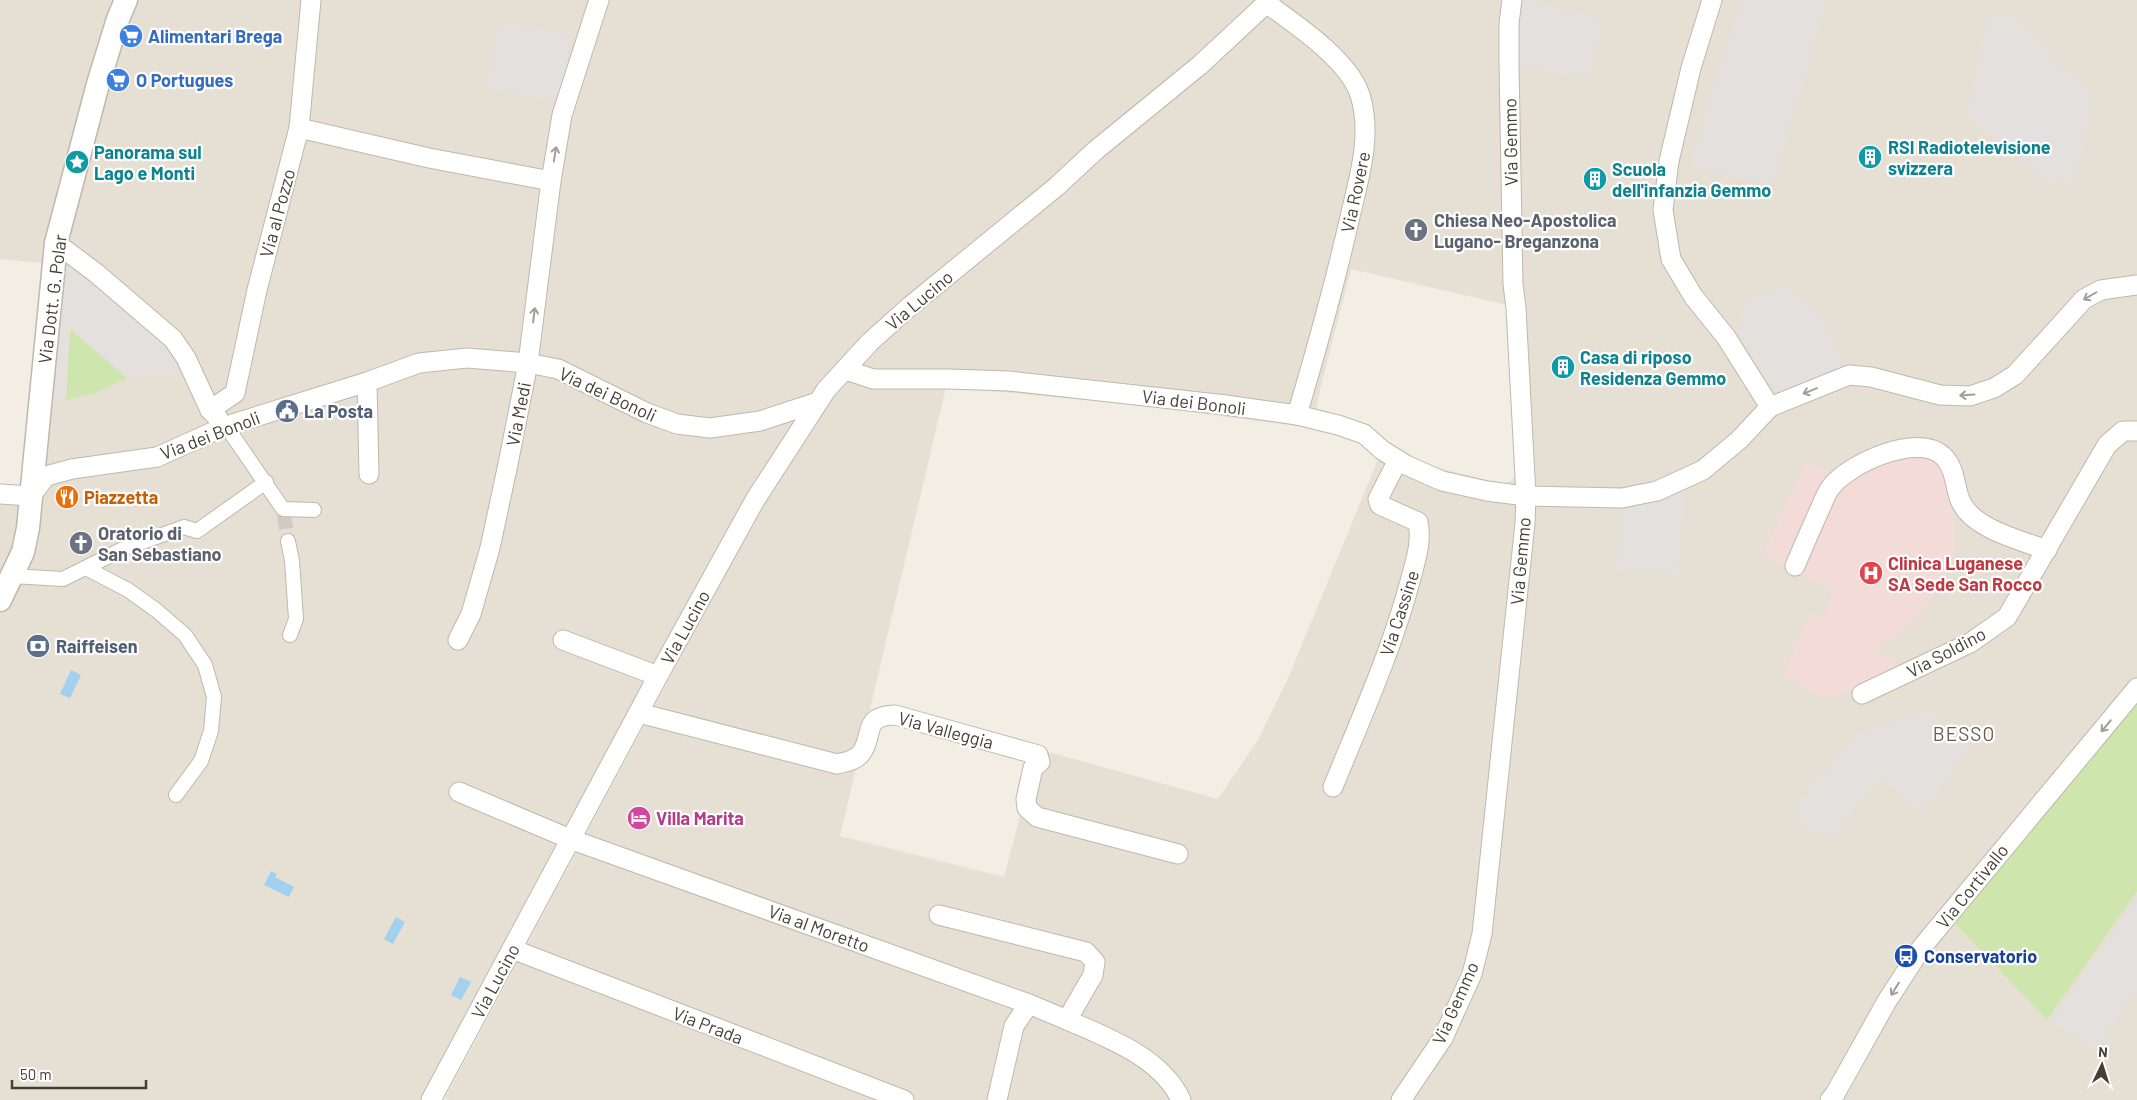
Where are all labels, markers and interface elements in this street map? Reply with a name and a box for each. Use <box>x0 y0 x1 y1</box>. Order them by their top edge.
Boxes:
supermarket icon: Alimentari Brega <box>118 23 144 49</box>
place label: Alimentari Brega <box>148 25 282 47</box>
supermarket icon: O Portugues <box>105 67 131 93</box>
place label: O Portugues <box>136 69 233 91</box>
street label: Via Gemmo <box>1498 98 1522 186</box>
place label: RSI Radiotelevisione svizzera <box>1888 136 2051 179</box>
place label: Panorama sul Lago e Monti <box>94 141 202 184</box>
building icon: RSI Radiotelevisione svizzera <box>1857 144 1883 170</box>
one-way arrow <box>551 146 561 162</box>
place icon: Panorama sul Lago e Monti <box>64 149 90 175</box>
street label: Via Rovere <box>1336 149 1374 235</box>
place label: Scuola dell'infanzia Gemmo <box>1612 158 1771 201</box>
street label: Via al Pozzo <box>255 166 299 260</box>
building icon: Scuola dell'infanzia Gemmo <box>1582 166 1608 192</box>
place label: Chiesa Neo-Apostolica Lugano- Breganzona <box>1434 209 1617 252</box>
church icon: Chiesa Neo-Apostolica Lugano- Breganzona <box>1403 217 1429 243</box>
street label: Via Dott. G. Polar <box>33 233 71 365</box>
street label: Via Lucino <box>881 265 957 335</box>
one-way arrow <box>2084 292 2098 302</box>
one-way arrow <box>529 307 539 323</box>
place label: Casa di riposo Residenza Gemmo <box>1580 346 1726 389</box>
building icon: Casa di riposo Residenza Gemmo <box>1550 354 1576 380</box>
street label: Via dei Bonoli <box>556 362 660 426</box>
street label: Via Medi <box>501 380 535 448</box>
street label: Via dei Bonoli <box>1141 385 1247 419</box>
one-way arrow <box>1803 387 1818 396</box>
one-way arrow <box>1959 390 1975 399</box>
public building icon: La Posta <box>274 398 300 424</box>
place label: La Posta <box>304 400 373 422</box>
street label: Via dei Bonoli <box>157 406 263 464</box>
restaurant icon: Piazzetta <box>54 484 80 510</box>
place label: Piazzetta <box>84 486 158 508</box>
street label: Via Gemmo <box>1505 516 1535 606</box>
place label: Oratorio di San Sebastiano <box>98 522 222 565</box>
church icon: Oratorio di San Sebastiano <box>68 530 94 556</box>
place label: Clinica Luganese SA Sede San Rocco <box>1888 552 2042 595</box>
hospital icon: Clinica Luganese SA Sede San Rocco <box>1858 560 1884 586</box>
street label: Via Cassine <box>1375 567 1423 659</box>
street label: Via Lucino <box>656 586 714 668</box>
street label: Via Soldino <box>1903 622 1989 682</box>
bank icon: Raiffeisen <box>25 633 51 659</box>
place label: Raiffeisen <box>56 635 138 657</box>
street label: Via Valleggia <box>896 707 996 753</box>
one-way arrow <box>2100 719 2111 732</box>
district label: BESSO <box>1933 722 1995 745</box>
hotel icon: Villa Marita <box>626 805 652 831</box>
place label: Villa Marita <box>656 807 744 829</box>
street label: Via Cortivallo <box>1931 839 2013 933</box>
street label: Via al Moretto <box>765 900 873 956</box>
street label: Via Lucino <box>466 940 524 1022</box>
bus stop icon: Conservatorio <box>1893 943 1919 969</box>
place label: Conservatorio <box>1924 945 2037 967</box>
street label: Via Gemmo <box>1427 958 1483 1048</box>
one-way arrow <box>1889 981 1899 995</box>
street label: Via Prada <box>670 1002 746 1048</box>
north arrow <box>2077 1040 2127 1090</box>
text: N <box>2098 1043 2108 1060</box>
scale bar <box>12 1058 146 1090</box>
text: 50 m <box>20 1065 52 1083</box>

